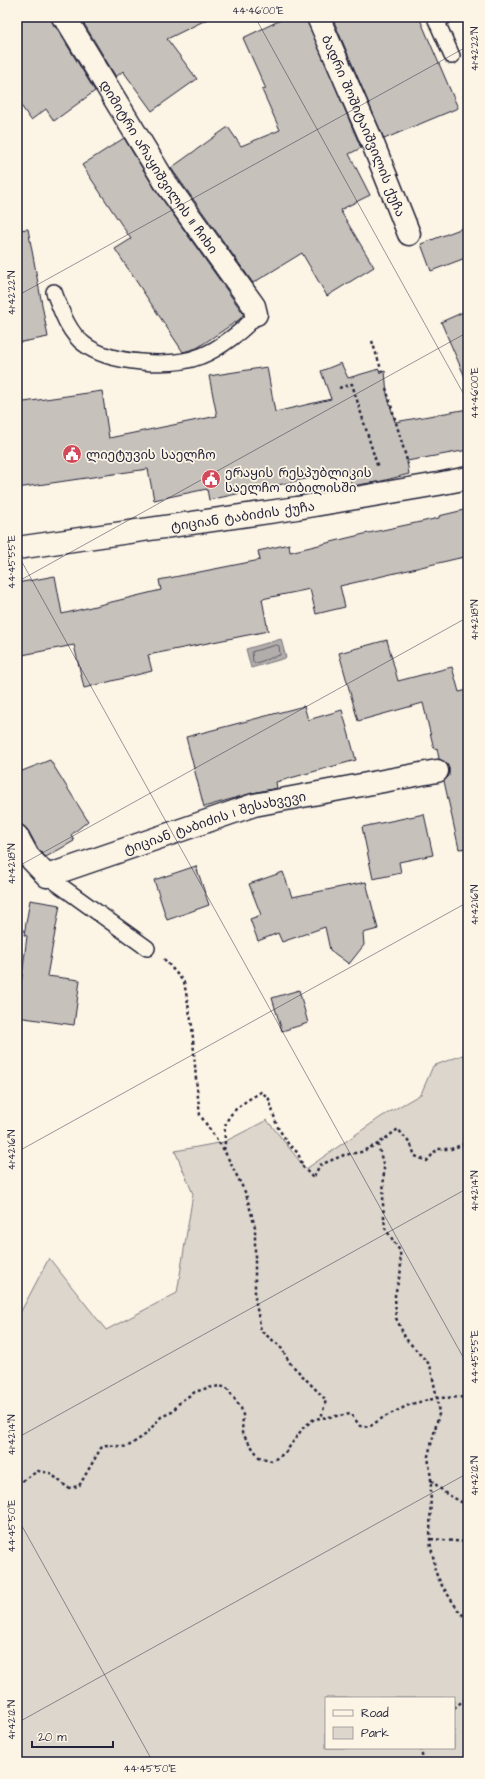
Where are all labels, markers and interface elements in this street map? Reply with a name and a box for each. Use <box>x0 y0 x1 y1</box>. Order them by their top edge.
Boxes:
text: 44°46'00"E <box>232 4 284 18</box>
text: 41°42'22"N <box>468 27 482 71</box>
street label: ბადრი შოშიტაიშვილის ქუჩა <box>317 32 409 220</box>
street label: დიმიტრი არაყიშვილის II ჩიხი <box>95 77 222 258</box>
text: 41°42'22"N <box>5 271 19 315</box>
text: 44°46'00"E <box>468 367 482 419</box>
public building icon: ლიეტუვის საელჩო <box>61 443 83 465</box>
place label: ლიეტუვის საელჩო <box>86 446 216 464</box>
place label: ერაყის რესპუბლიკის საელჩო თბილისში <box>225 464 372 497</box>
public building icon: ერაყის რესპუბლიკის საელჩო თბილისში <box>200 468 222 490</box>
street label: ტიციან ტაბიძის ქუჩა <box>170 497 316 536</box>
text: 44°45'55"E <box>5 535 19 589</box>
text: 41°42'18"N <box>468 600 482 640</box>
street label: ტიციან ტაბიძის I შესახვევი <box>122 788 308 859</box>
text: 41°42'18"N <box>5 844 19 884</box>
text: 41°42'16"N <box>468 885 482 925</box>
text: 41°42'16"N <box>5 1130 19 1170</box>
text: 41°42'14"N <box>468 1170 482 1212</box>
text: 44°45'55"E <box>468 1330 482 1384</box>
text: 41°42'14"N <box>5 1414 19 1456</box>
text: 41°42'12"N <box>468 1456 482 1496</box>
text: 44°45'50"E <box>5 1499 19 1553</box>
legend <box>325 1697 455 1749</box>
text: 41°42'12"N <box>5 1700 19 1740</box>
text: Road <box>361 1705 389 1722</box>
scale bar <box>32 1723 113 1749</box>
text: Park <box>361 1725 389 1742</box>
text: 20 m <box>38 1729 67 1746</box>
text: 44°45'50"E <box>124 1762 177 1776</box>

